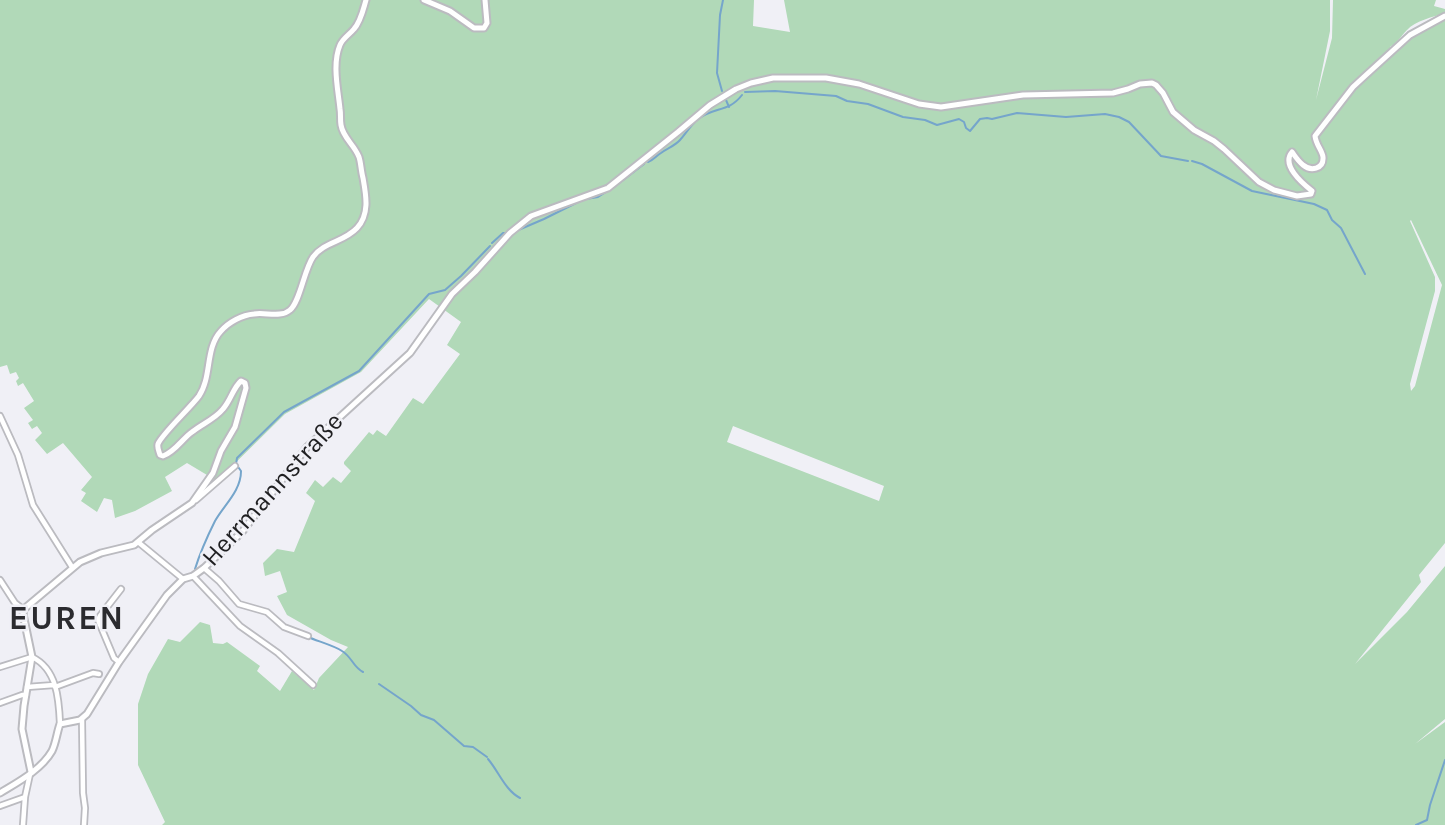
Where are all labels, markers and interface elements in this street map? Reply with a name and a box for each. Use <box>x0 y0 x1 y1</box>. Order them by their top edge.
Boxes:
street label: Herrmannstraße <box>196 407 350 573</box>
district label: EUREN <box>9 600 125 640</box>

